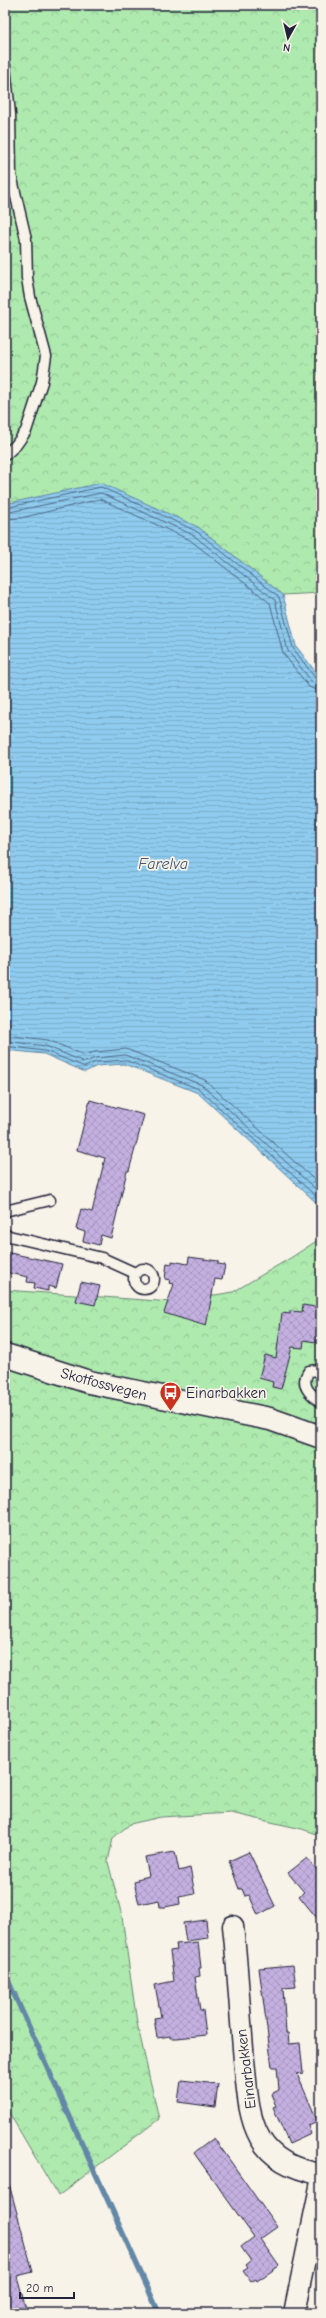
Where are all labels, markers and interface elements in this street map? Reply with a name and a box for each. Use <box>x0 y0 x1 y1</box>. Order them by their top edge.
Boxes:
north arrow <box>268 18 308 58</box>
text: N <box>282 40 291 54</box>
water label: Farelva <box>138 855 188 873</box>
street label: Skotfossvegen <box>59 1364 149 1404</box>
bus stop icon: Einarbakken <box>157 1380 183 1413</box>
place label: Einarbakken <box>186 1384 266 1402</box>
street label: Einarbakken <box>232 2028 260 2110</box>
scale bar <box>20 2274 74 2300</box>
text: 20 m <box>26 2281 54 2295</box>

